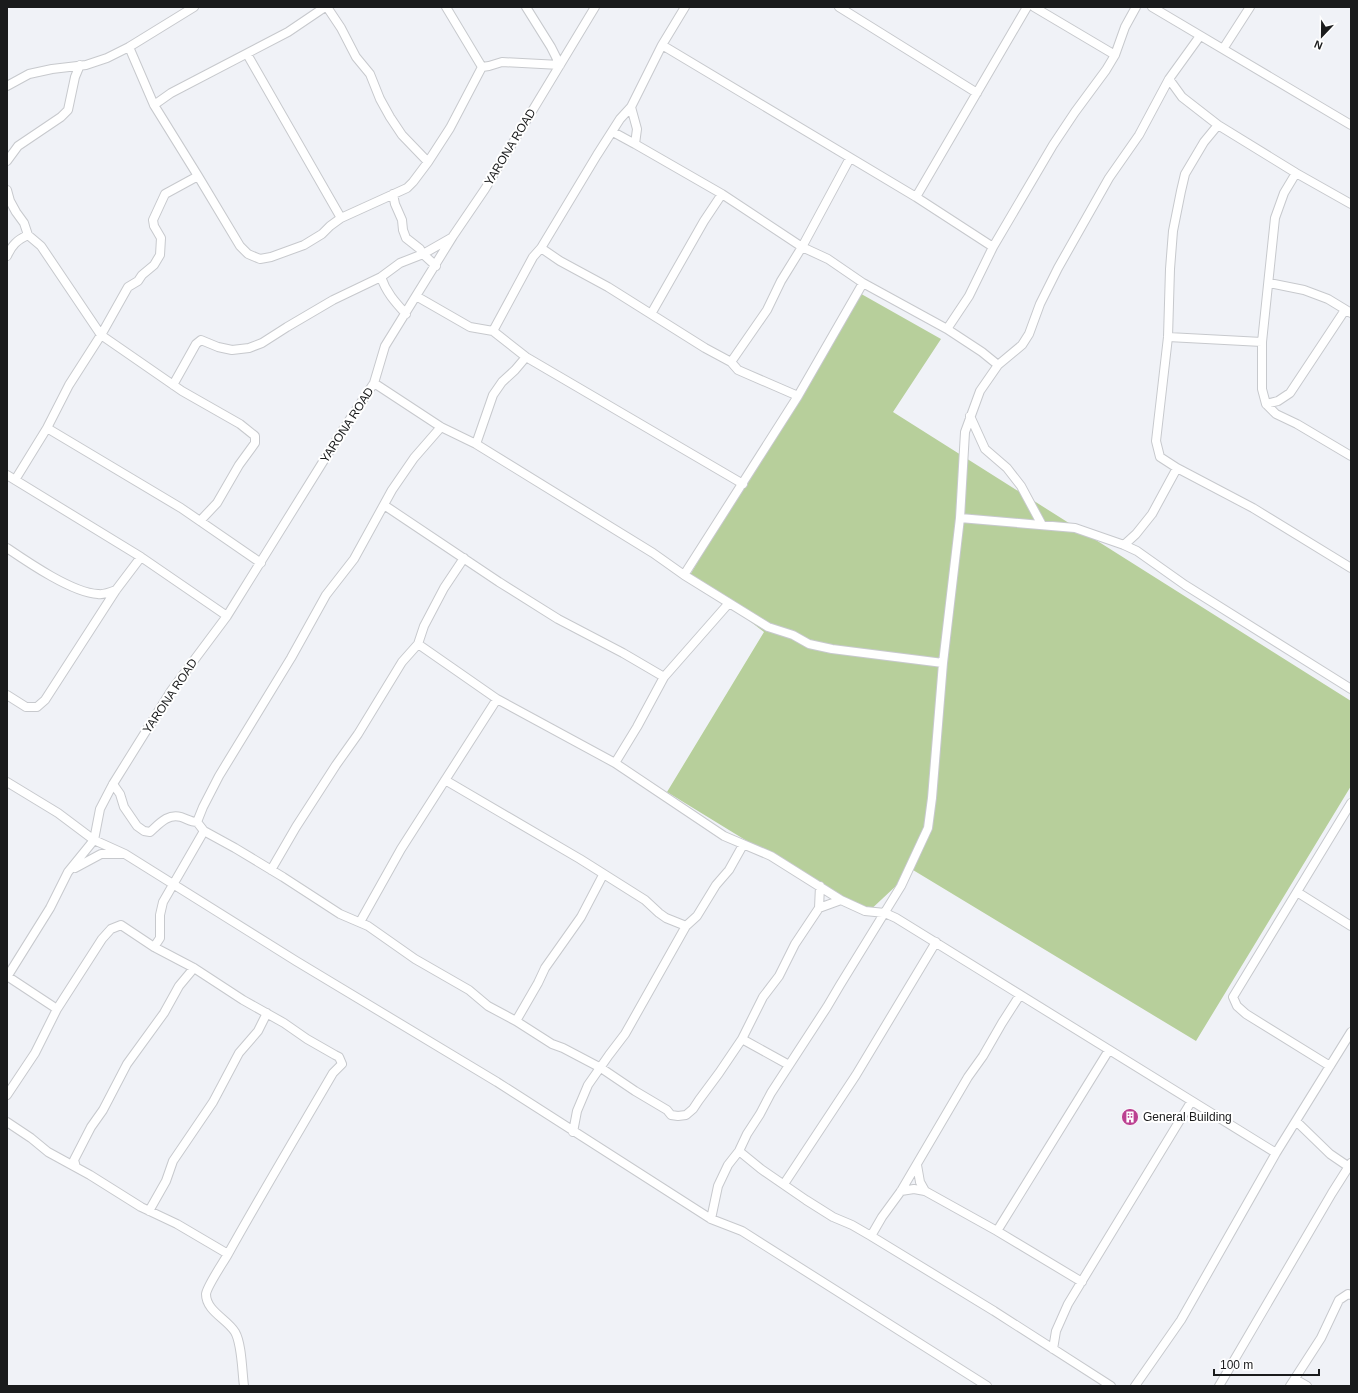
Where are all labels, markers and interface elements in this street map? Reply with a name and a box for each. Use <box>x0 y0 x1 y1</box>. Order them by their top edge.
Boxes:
north arrow <box>1302 16 1342 56</box>
text: N <box>1312 38 1324 52</box>
street label: YARONA ROAD <box>482 106 539 188</box>
street label: YARONA ROAD <box>317 384 377 465</box>
street label: YARONA ROAD <box>140 656 200 736</box>
building icon: General Building <box>1120 1107 1140 1127</box>
place label: General Building <box>1143 1110 1232 1124</box>
scale bar <box>1214 1351 1319 1377</box>
text: 100 m <box>1220 1358 1253 1372</box>

